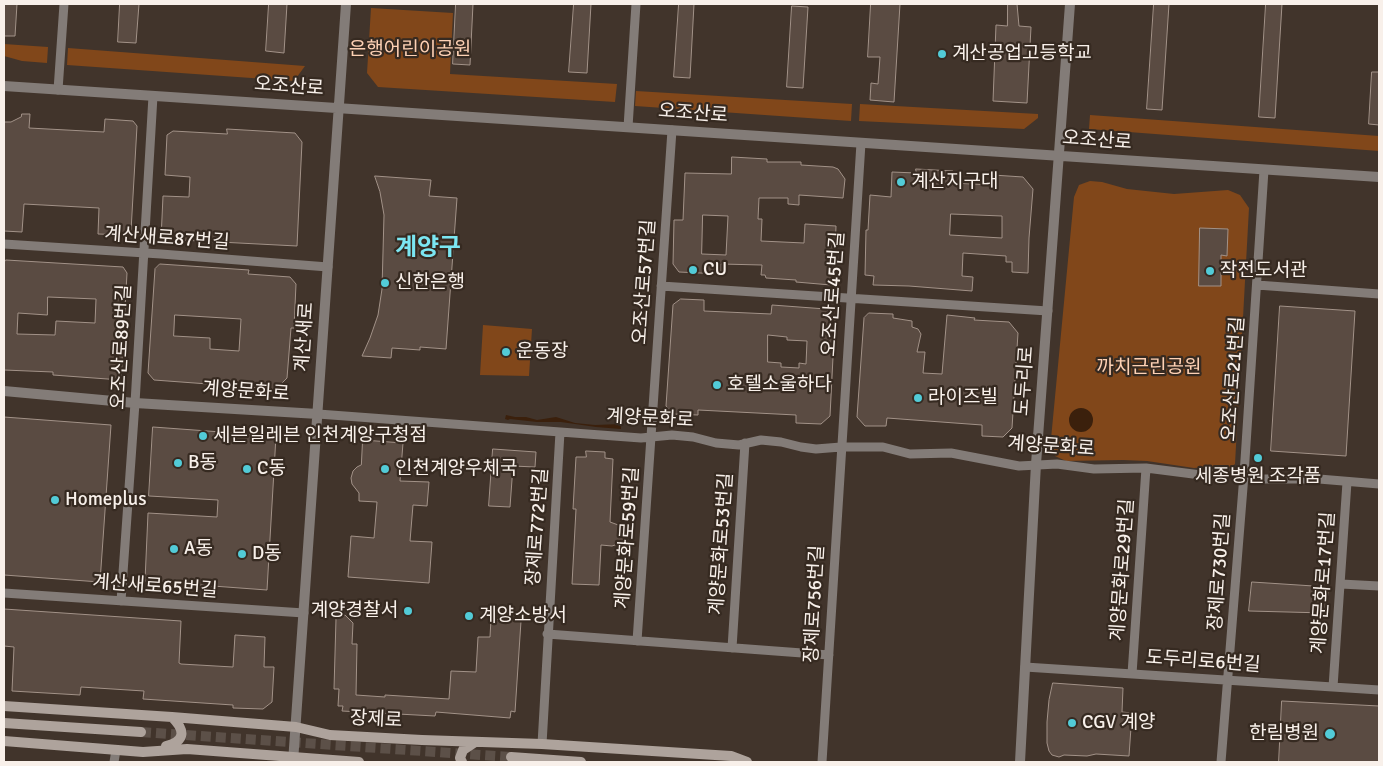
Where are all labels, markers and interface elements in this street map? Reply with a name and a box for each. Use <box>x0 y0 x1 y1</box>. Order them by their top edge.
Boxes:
park label: 은행어린이공원 <box>349 39 471 61</box>
place label: 계산공업고등학교 <box>952 43 1092 65</box>
marker: 계산공업고등학교 <box>936 48 948 60</box>
street label: 오조산로 <box>253 73 325 101</box>
street label: 오조산로 <box>657 100 729 128</box>
street label: 오조산로 <box>1061 127 1133 155</box>
place label: 계산지구대 <box>911 171 998 193</box>
marker: 계산지구대 <box>895 176 907 188</box>
street label: 오조산로57번길 <box>629 219 661 345</box>
street label: 계산새로87번길 <box>104 223 230 255</box>
street label: 오조산로45번길 <box>818 231 850 357</box>
district label: 계양구 <box>395 235 461 263</box>
place label: CU <box>703 259 727 281</box>
place label: 작전도서관 <box>1220 260 1307 282</box>
marker: CU <box>687 264 699 276</box>
marker: 작전도서관 <box>1204 265 1216 277</box>
place label: 신한은행 <box>395 272 465 294</box>
marker: 신한은행 <box>379 277 391 289</box>
street label: 오조산로89번길 <box>107 284 137 410</box>
street label: 계산새로 <box>291 301 319 373</box>
street label: 오조산로21번길 <box>1218 316 1250 442</box>
place label: 운동장 <box>516 341 568 363</box>
street label: 도두리로 <box>1011 345 1039 417</box>
marker: 운동장 <box>500 346 512 358</box>
park label: 까치근린공원 <box>1097 357 1201 379</box>
place label: 호텔소울하다 <box>727 374 832 396</box>
street label: 계양문화로 <box>202 378 290 406</box>
marker: 호텔소울하다 <box>711 379 723 391</box>
place label: 라이즈빌 <box>928 387 998 409</box>
marker: 라이즈빌 <box>912 392 924 404</box>
street label: 계양문화로 <box>606 405 694 433</box>
place label: 세븐일레븐 인천계앙구청점 <box>213 425 427 447</box>
marker: 세븐일레븐 인천계앙구청점 <box>197 430 209 442</box>
street label: 계양문화로 <box>1007 433 1095 461</box>
place label: B동 <box>188 452 217 474</box>
marker: 세종병원 조각품 <box>1252 452 1264 464</box>
marker: B동 <box>172 457 184 469</box>
place label: C동 <box>257 458 286 480</box>
place label: 인천계양우체국 <box>395 458 517 480</box>
marker: C동 <box>241 463 253 475</box>
marker: 인천계양우체국 <box>379 463 391 475</box>
street label: 계양문화로59번길 <box>612 466 644 610</box>
place label: 세종병원 조각품 <box>1195 466 1321 488</box>
street label: 장제로772번길 <box>523 467 553 587</box>
street label: 계양문화로53번길 <box>706 472 738 616</box>
place label: Homeplus <box>65 489 146 511</box>
marker: Homeplus <box>49 494 61 506</box>
street label: 계양문화로29번길 <box>1107 498 1139 642</box>
street label: 계양문화로17번길 <box>1308 511 1340 655</box>
street label: 장제로730번길 <box>1205 512 1235 632</box>
place label: A동 <box>184 538 213 560</box>
marker: A동 <box>168 543 180 555</box>
place label: D동 <box>252 543 282 565</box>
street label: 장제로756번길 <box>801 544 829 664</box>
marker: D동 <box>236 548 248 560</box>
street label: 계산새로65번길 <box>92 571 218 603</box>
place label: 계양경찰서 <box>311 600 398 622</box>
marker: 계양경찰서 <box>402 605 414 617</box>
place label: 계양소방서 <box>479 605 566 627</box>
marker: 계양소방서 <box>463 610 475 622</box>
street label: 도두리로6번길 <box>1145 647 1261 677</box>
street label: 장제로 <box>349 707 403 733</box>
place label: CGV 계양 <box>1082 712 1155 734</box>
marker: CGV 계양 <box>1066 717 1078 729</box>
place label: 한림병원 <box>1249 723 1319 745</box>
marker: 한림병원 <box>1323 727 1337 741</box>

